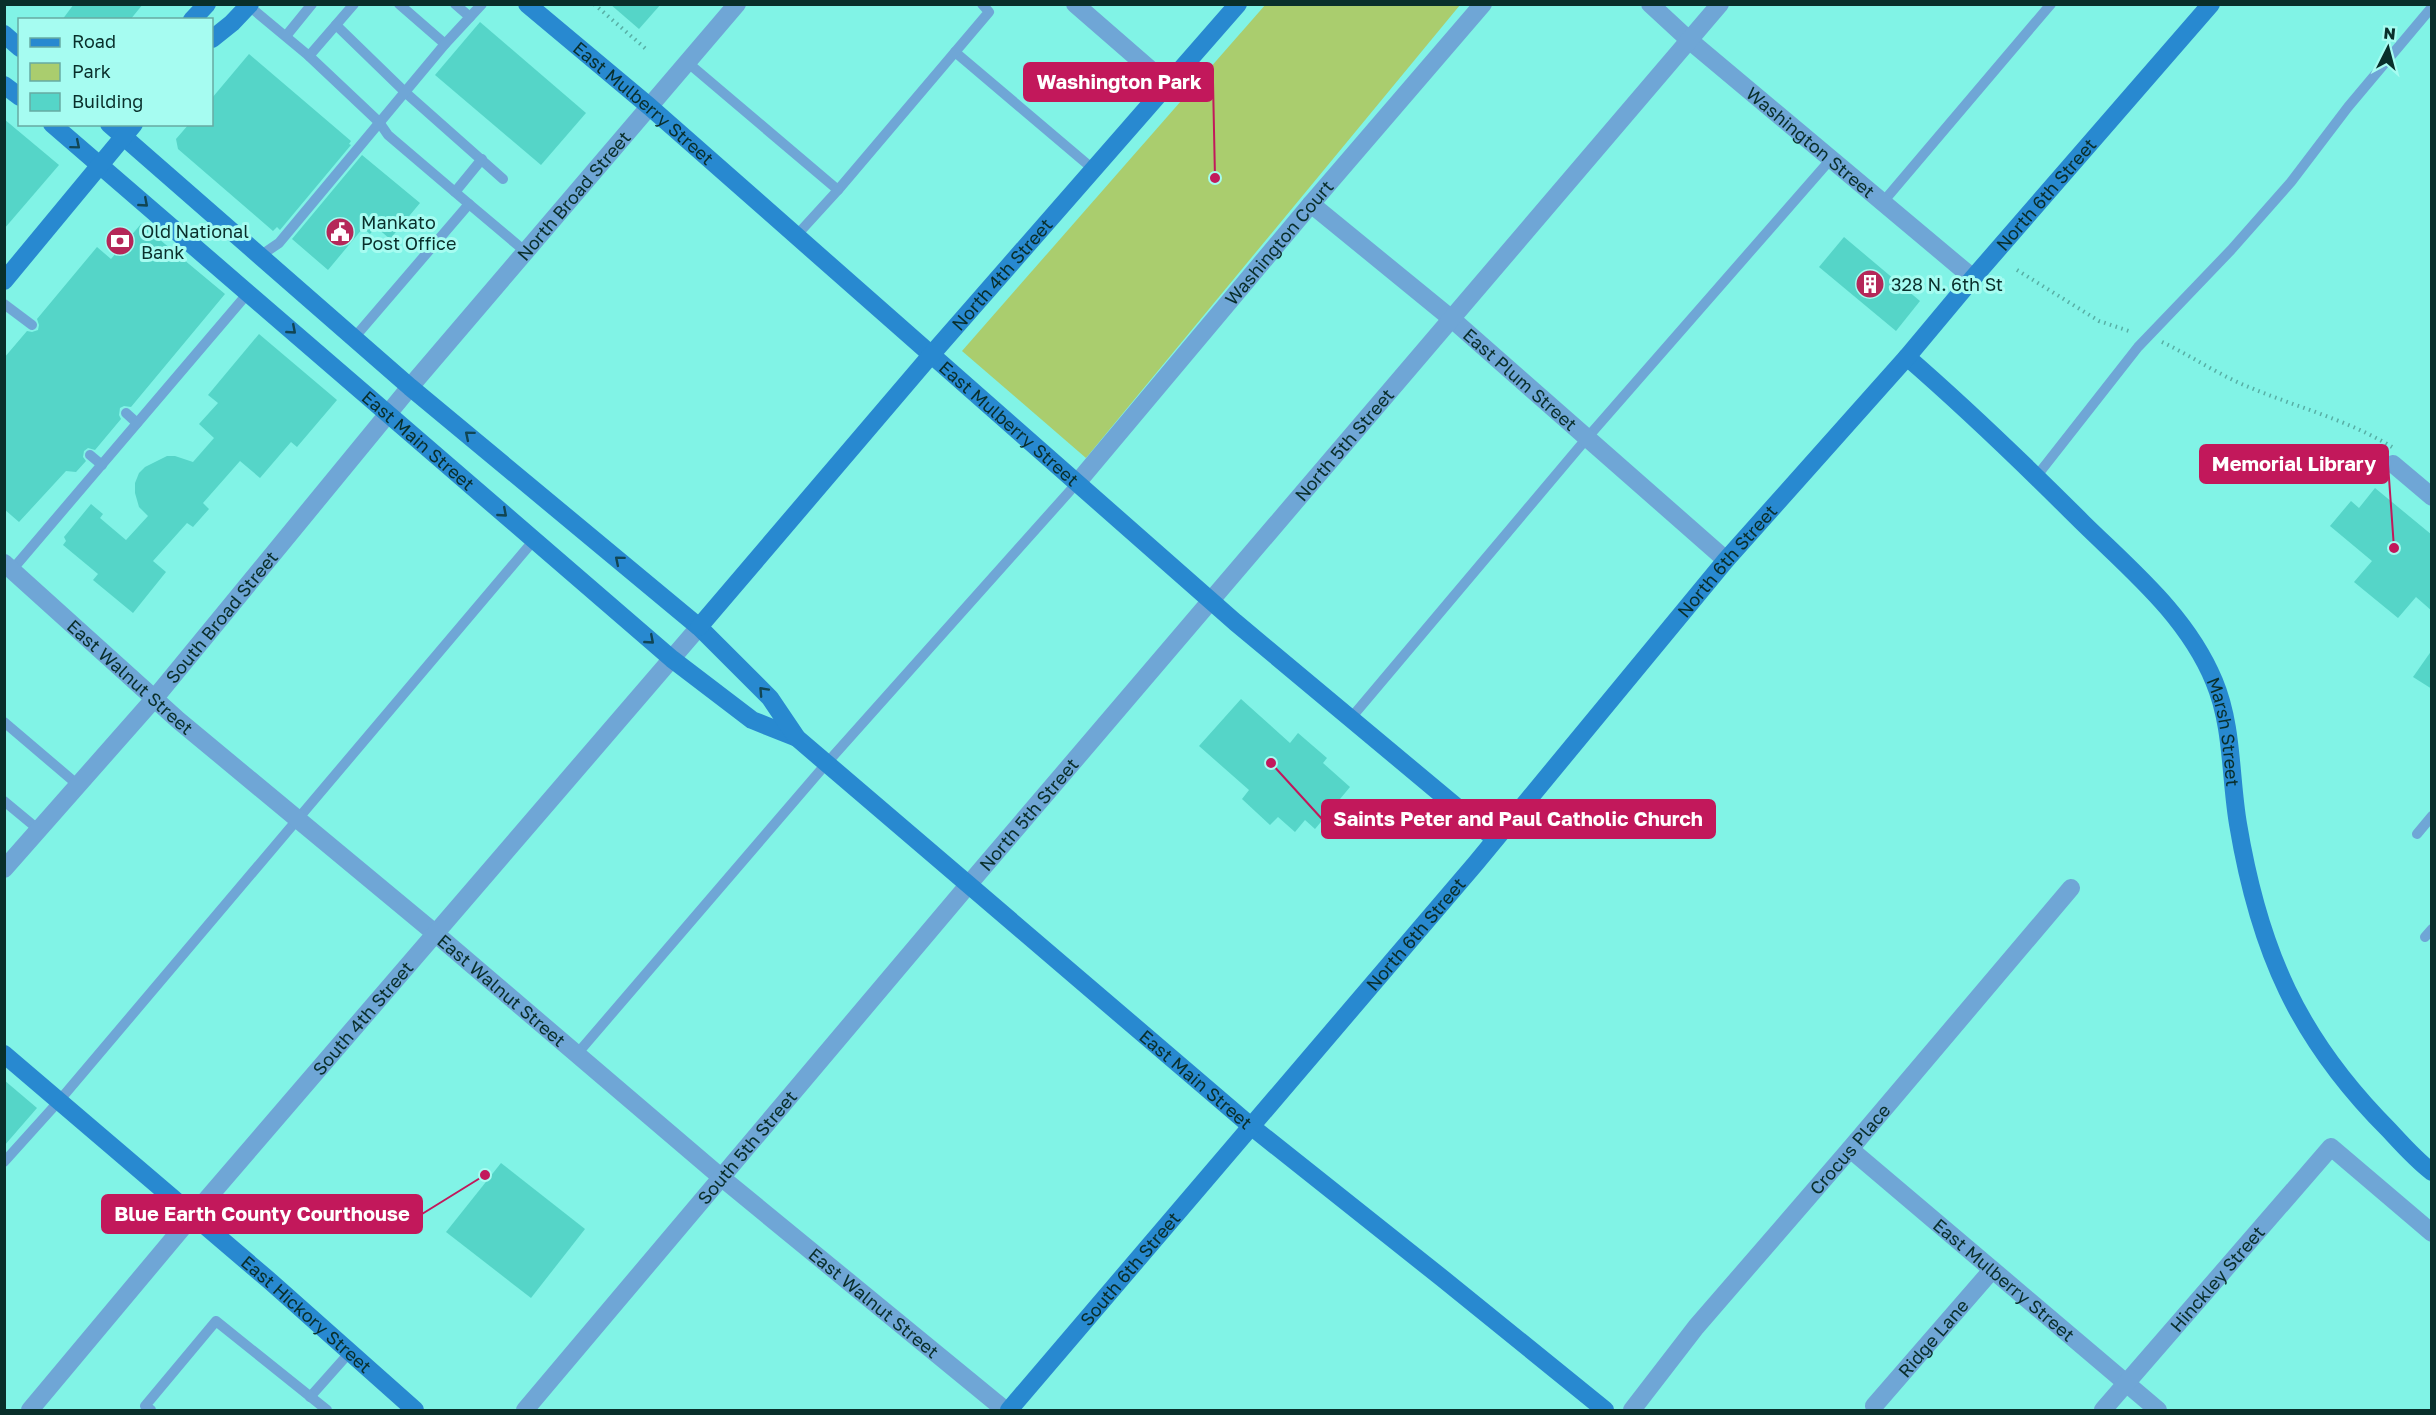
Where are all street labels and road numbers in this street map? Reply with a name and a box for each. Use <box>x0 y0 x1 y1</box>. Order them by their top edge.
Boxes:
street label: East Mulberry Street <box>569 37 719 169</box>
street label: Washington Street <box>1742 82 1880 202</box>
street label: North Broad Street <box>512 126 635 265</box>
street label: North 6th Street <box>1991 133 2101 255</box>
street label: Washington Court <box>1220 176 1338 309</box>
street label: North 4th Street <box>947 213 1057 335</box>
street label: East Plum Street <box>1459 323 1582 435</box>
street label: East Mulberry Street <box>935 356 1083 490</box>
street label: North 5th Street <box>1290 384 1398 505</box>
street label: East Main Street <box>358 386 479 495</box>
street label: North 6th Street <box>1672 500 1781 622</box>
street label: South Broad Street <box>161 546 282 688</box>
street label: East Walnut Street <box>63 615 198 739</box>
street label: Marsh Street <box>2203 674 2244 788</box>
street label: North 5th Street <box>974 753 1083 875</box>
street label: North 6th Street <box>1361 873 1470 995</box>
street label: East Walnut Street <box>433 929 570 1051</box>
street label: South 4th Street <box>308 957 418 1080</box>
street label: East Main Street <box>1135 1025 1257 1134</box>
street label: South 5th Street <box>693 1086 801 1209</box>
street label: Crocus Place <box>1805 1099 1895 1199</box>
street label: South 6th Street <box>1075 1207 1185 1330</box>
street label: East Mulberry Street <box>1929 1214 2079 1346</box>
street label: Hinckley Street <box>2165 1221 2269 1336</box>
street label: East Walnut Street <box>804 1243 943 1362</box>
street label: East Hickory Street <box>237 1251 376 1377</box>
street label: Ridge Lane <box>1893 1294 1973 1382</box>

